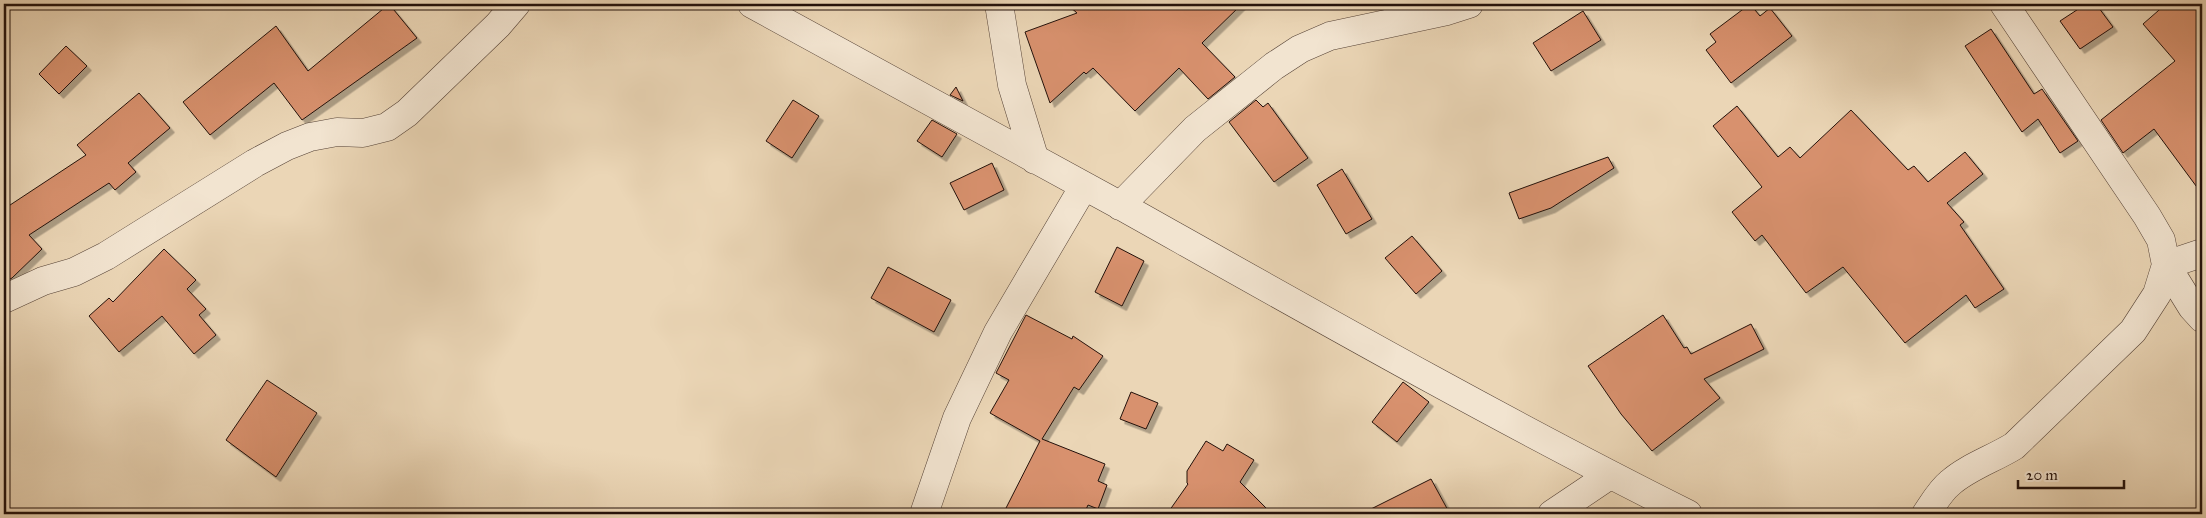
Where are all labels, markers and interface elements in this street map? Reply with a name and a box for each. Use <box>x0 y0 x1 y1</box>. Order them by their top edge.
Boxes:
scale bar <box>2018 458 2125 490</box>
text: 20 m <box>2026 466 2058 484</box>

